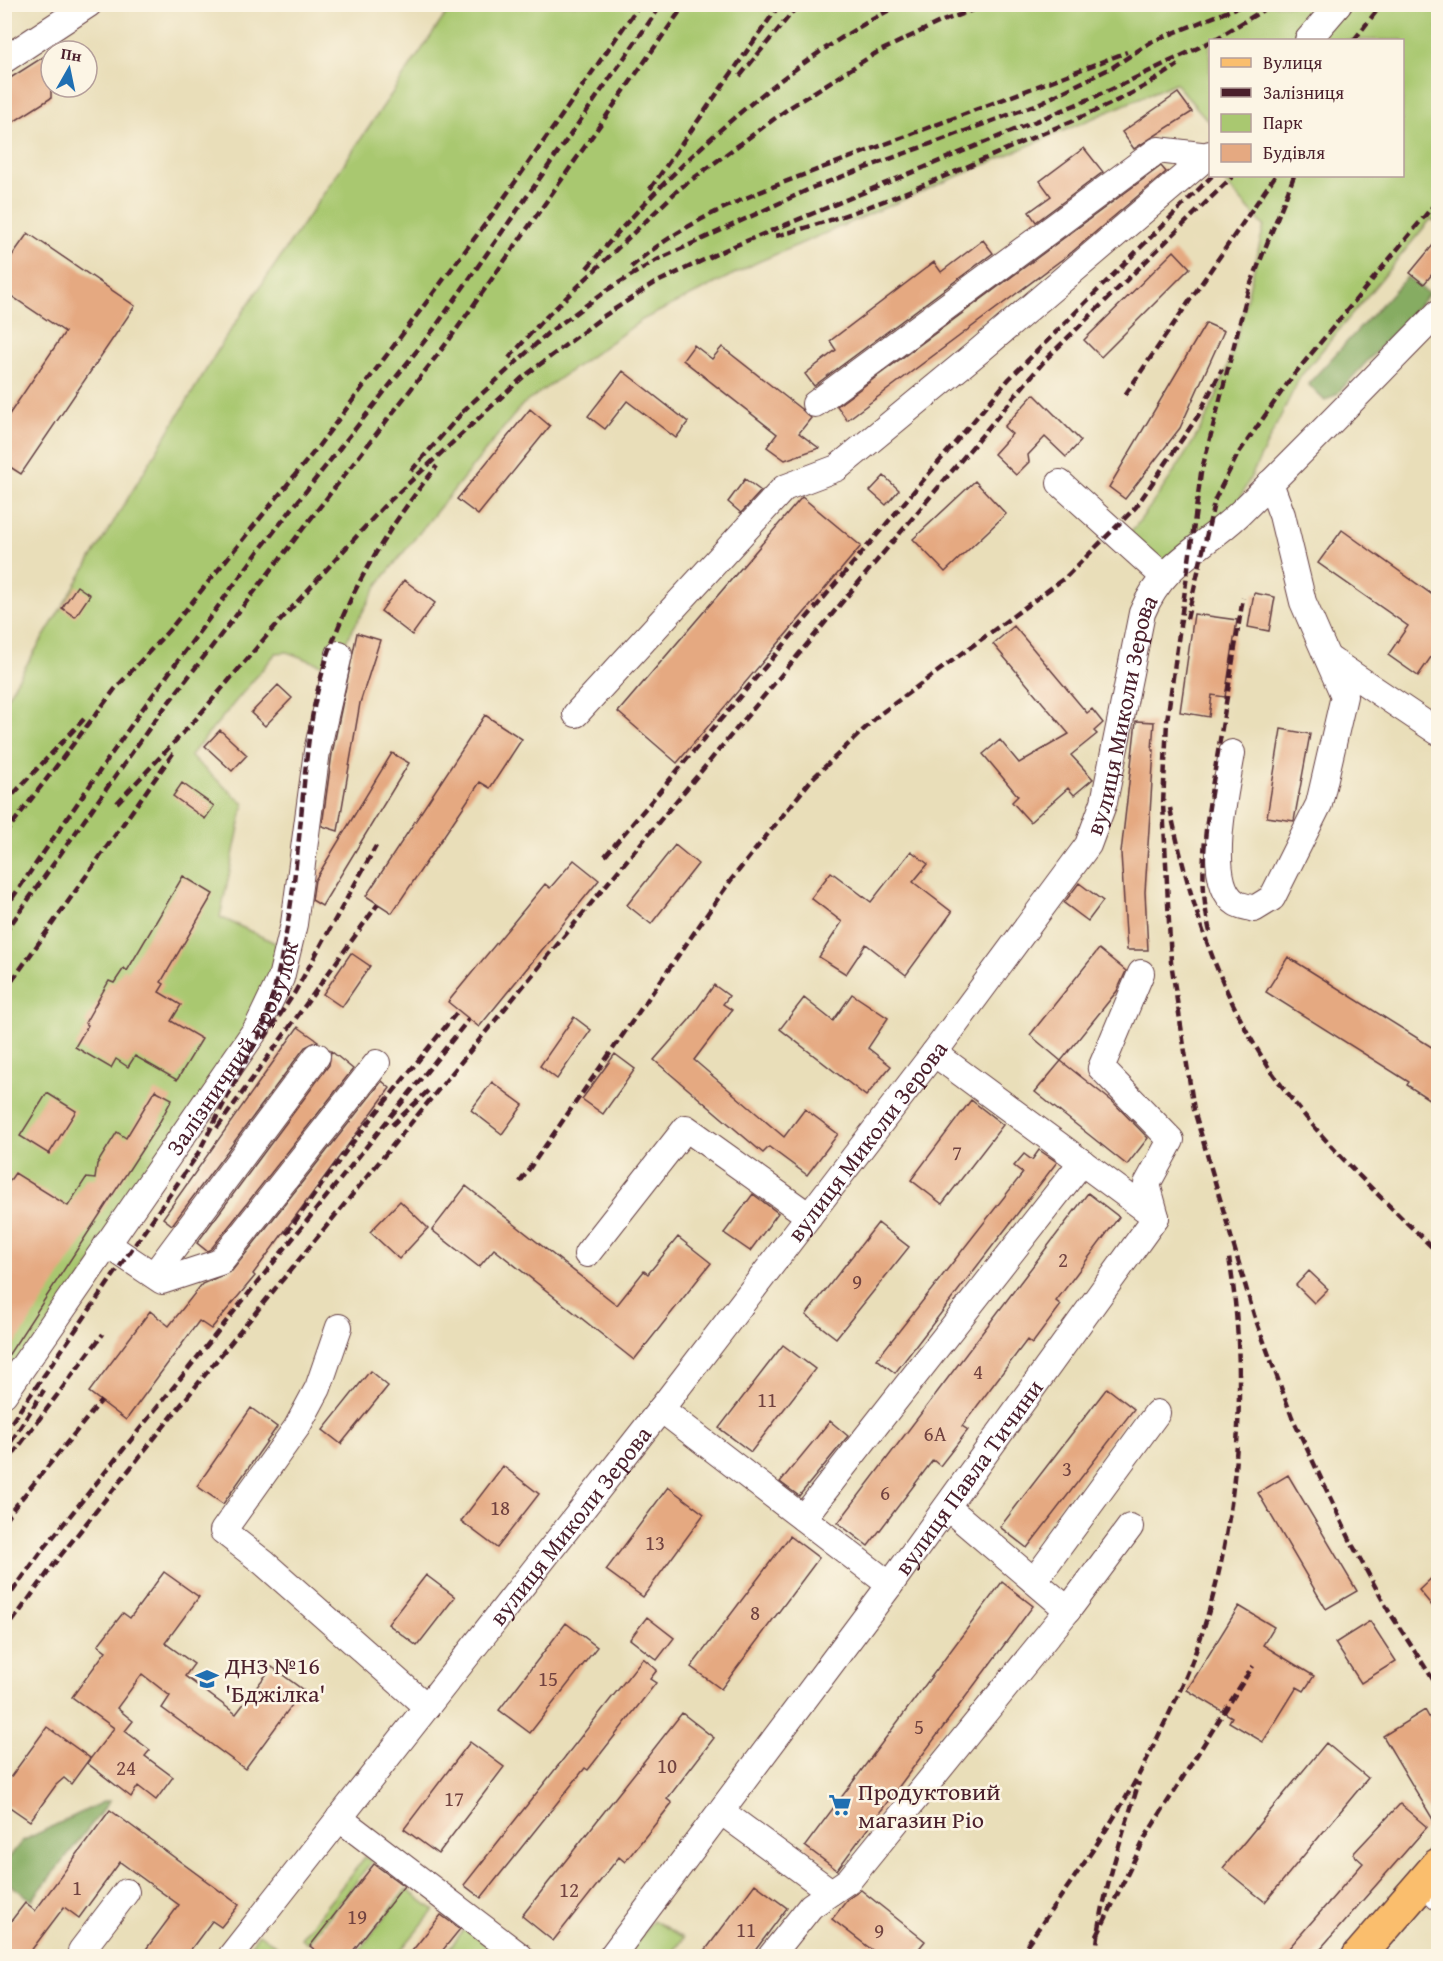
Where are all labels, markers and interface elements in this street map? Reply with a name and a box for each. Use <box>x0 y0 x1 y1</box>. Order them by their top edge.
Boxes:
north arrow <box>39 39 99 99</box>
legend <box>1209 39 1404 177</box>
text: Пн <box>59 41 84 68</box>
text: Вулиця <box>1263 49 1322 76</box>
text: Залізниця <box>1263 79 1344 106</box>
text: Парк <box>1263 109 1303 136</box>
text: Будівля <box>1263 139 1325 166</box>
street label: вулиця Миколи Зерова <box>1076 587 1166 840</box>
street label: Залізничний провулок <box>157 937 307 1162</box>
street label: вулиця Миколи Зерова <box>778 1032 956 1249</box>
house number: 7 <box>952 1137 962 1168</box>
house number: 2 <box>1058 1244 1068 1275</box>
house number: 9 <box>852 1266 862 1297</box>
house number: 4 <box>973 1356 983 1387</box>
street label: вулиця Павла Тичини <box>885 1372 1051 1582</box>
house number: 11 <box>757 1384 777 1415</box>
street label: вулиця Миколи Зерова <box>480 1417 660 1632</box>
house number: 6А <box>924 1418 947 1449</box>
house number: 3 <box>1062 1453 1072 1484</box>
house number: 6 <box>880 1477 890 1508</box>
house number: 18 <box>490 1492 510 1523</box>
house number: 13 <box>645 1527 665 1558</box>
house number: 8 <box>750 1597 760 1628</box>
place label: ДНЗ №16 'Бджілка' <box>224 1648 326 1711</box>
house number: 15 <box>538 1663 558 1694</box>
school or university icon: ДНЗ №16 'Бджілка' <box>194 1666 220 1692</box>
house number: 5 <box>914 1711 924 1742</box>
house number: 10 <box>657 1750 677 1781</box>
house number: 24 <box>116 1752 136 1783</box>
place label: Продуктовий магазин Ріо <box>858 1774 1001 1837</box>
house number: 17 <box>444 1783 464 1814</box>
supermarket icon: Продуктовий магазин Ріо <box>827 1792 853 1818</box>
house number: 1 <box>72 1872 82 1903</box>
house number: 12 <box>559 1874 579 1905</box>
house number: 19 <box>347 1901 367 1932</box>
house number: 11 <box>736 1914 756 1945</box>
house number: 9 <box>874 1915 884 1946</box>

